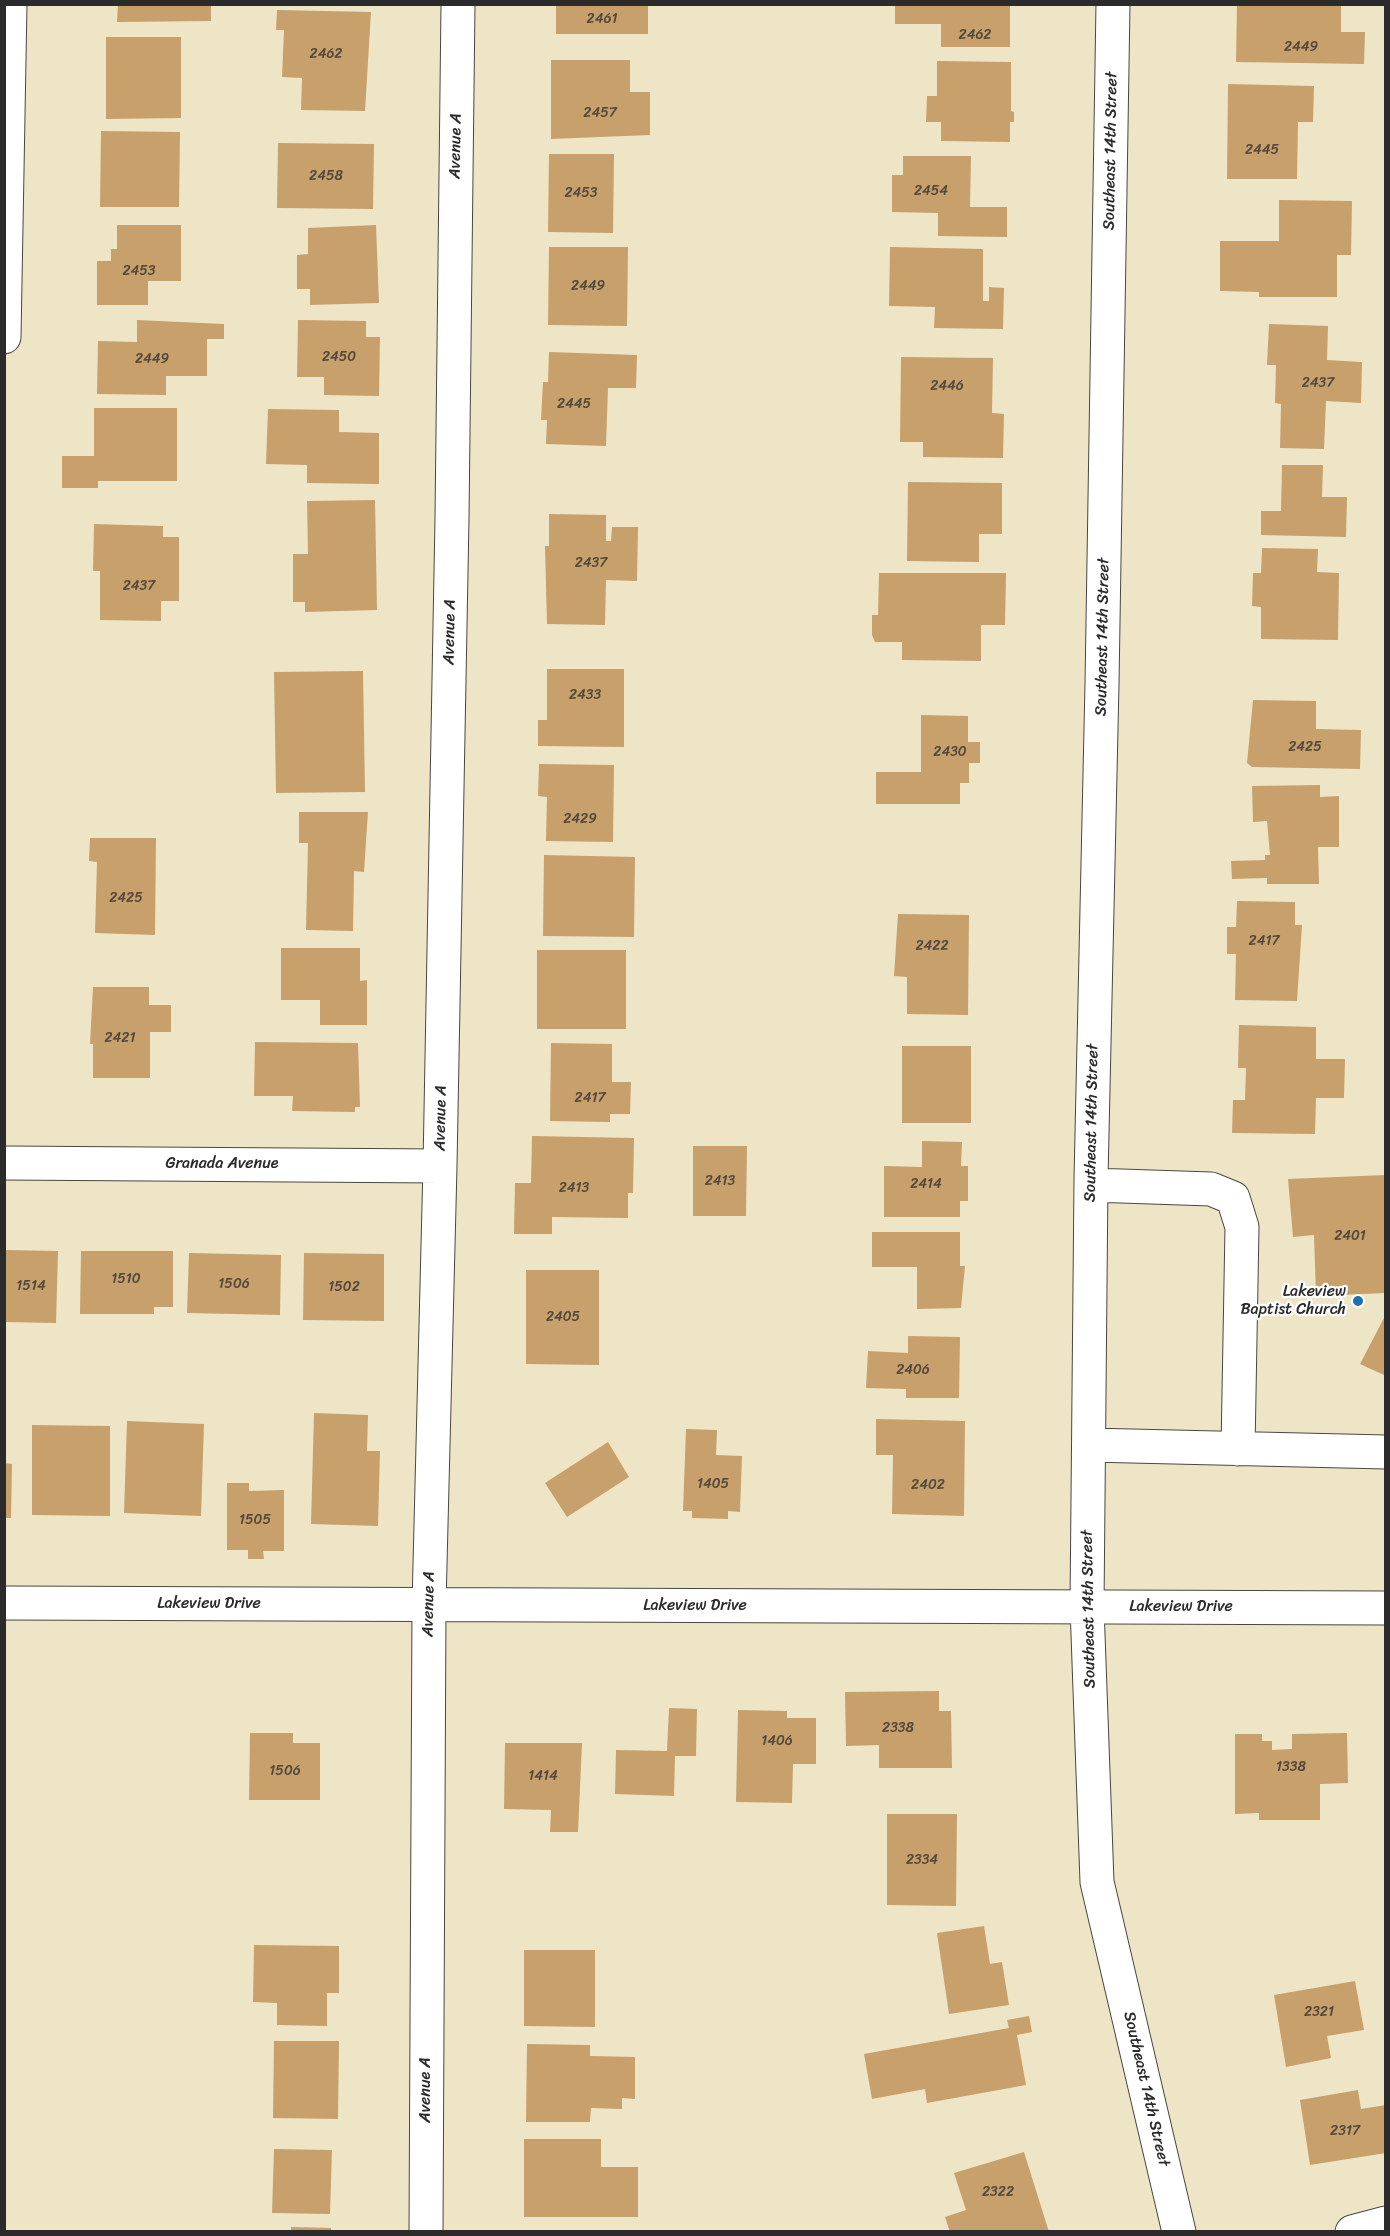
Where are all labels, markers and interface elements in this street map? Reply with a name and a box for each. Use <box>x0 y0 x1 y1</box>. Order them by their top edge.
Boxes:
house number: 2461 <box>587 11 617 27</box>
house number: 2462 <box>959 27 991 43</box>
house number: 2449 <box>1284 39 1318 55</box>
house number: 2462 <box>310 46 342 62</box>
street label: Southeast 14th Street <box>1100 72 1122 230</box>
house number: 2457 <box>583 105 617 121</box>
street label: Avenue A <box>446 113 466 179</box>
house number: 2445 <box>1245 142 1279 158</box>
house number: 2458 <box>309 168 343 184</box>
house number: 2454 <box>914 183 948 199</box>
house number: 2453 <box>564 185 598 201</box>
house number: 2453 <box>122 263 156 279</box>
house number: 2449 <box>571 278 605 294</box>
house number: 2450 <box>322 349 356 365</box>
house number: 2449 <box>135 351 169 367</box>
house number: 2437 <box>1302 375 1334 391</box>
house number: 2446 <box>930 378 964 394</box>
house number: 2445 <box>557 396 591 412</box>
house number: 2437 <box>575 555 607 571</box>
street label: Southeast 14th Street <box>1092 558 1114 716</box>
house number: 2437 <box>123 578 155 594</box>
street label: Avenue A <box>440 599 460 665</box>
house number: 2433 <box>569 687 601 703</box>
house number: 2425 <box>1288 739 1322 755</box>
house number: 2430 <box>933 744 967 760</box>
house number: 2429 <box>563 811 597 827</box>
house number: 2425 <box>109 890 143 906</box>
house number: 2417 <box>1249 933 1279 949</box>
house number: 2422 <box>916 938 948 954</box>
house number: 2421 <box>105 1030 135 1046</box>
street label: Southeast 14th Street <box>1081 1044 1103 1202</box>
street label: Avenue A <box>431 1085 451 1151</box>
house number: 2417 <box>575 1090 605 1106</box>
street label: Granada Avenue <box>166 1154 278 1174</box>
house number: 2413 <box>705 1173 735 1189</box>
house number: 2414 <box>910 1176 942 1192</box>
house number: 2413 <box>559 1180 589 1196</box>
house number: 2401 <box>1334 1228 1366 1244</box>
house number: 1510 <box>111 1271 141 1287</box>
house number: 1506 <box>218 1276 250 1292</box>
house number: 1514 <box>16 1278 46 1294</box>
house number: 1502 <box>328 1279 360 1295</box>
place label: Lakeview Baptist Church <box>1240 1282 1346 1320</box>
marker: Lakeview Baptist Church <box>1351 1294 1365 1308</box>
house number: 2405 <box>546 1309 580 1325</box>
house number: 2406 <box>896 1362 930 1378</box>
house number: 1405 <box>697 1476 729 1492</box>
house number: 2402 <box>911 1477 945 1493</box>
house number: 1505 <box>239 1512 271 1528</box>
street label: Southeast 14th Street <box>1078 1530 1100 1688</box>
street label: Avenue A <box>419 1571 439 1637</box>
street label: Lakeview Drive <box>157 1594 261 1614</box>
street label: Lakeview Drive <box>643 1596 747 1616</box>
street label: Lakeview Drive <box>1129 1597 1233 1617</box>
house number: 2338 <box>882 1720 914 1736</box>
house number: 1406 <box>761 1733 793 1749</box>
house number: 1338 <box>1276 1759 1306 1775</box>
house number: 1506 <box>269 1763 301 1779</box>
house number: 1414 <box>528 1768 558 1784</box>
house number: 2334 <box>906 1852 938 1868</box>
house number: 2321 <box>1304 2004 1334 2020</box>
street label: Southeast 14th Street <box>1119 2010 1173 2168</box>
street label: Avenue A <box>416 2057 436 2123</box>
house number: 2317 <box>1330 2123 1360 2139</box>
house number: 2322 <box>982 2184 1014 2200</box>

